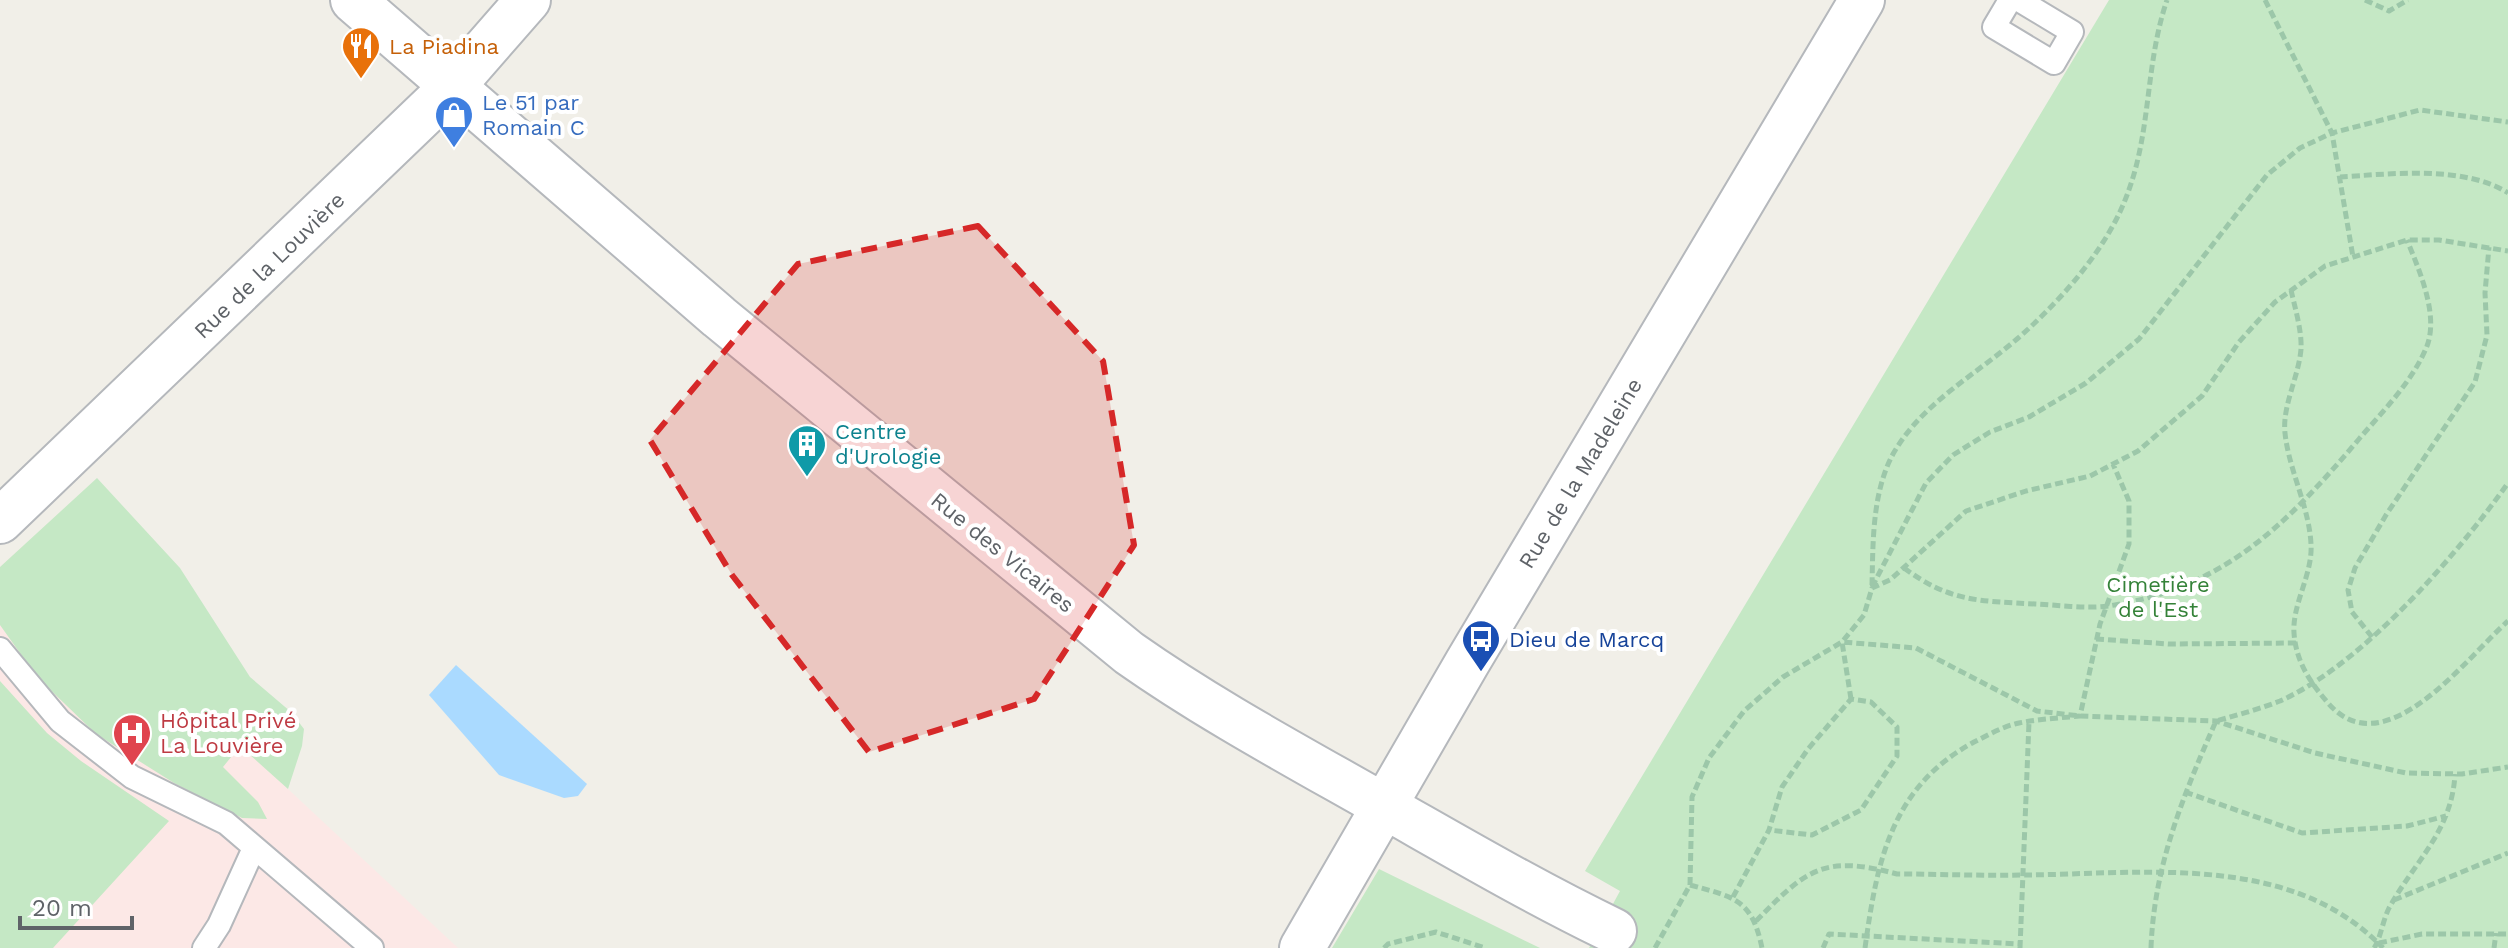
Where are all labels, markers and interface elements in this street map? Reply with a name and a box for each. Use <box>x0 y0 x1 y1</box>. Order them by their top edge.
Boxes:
restaurant icon: La Piadina <box>340 25 382 80</box>
place label: La Piadina <box>389 34 499 59</box>
place label: Le 51 par Romain C <box>482 90 585 140</box>
shop icon: Le 51 par Romain C <box>433 94 475 149</box>
street label: Rue de la Louvière <box>189 187 350 344</box>
street label: Rue de la Madeleine <box>1514 374 1647 573</box>
place label: Centre d'Urologie <box>835 419 941 469</box>
building icon: Centre d'Urologie <box>786 423 828 478</box>
street label: Rue des Vicaires <box>926 487 1079 618</box>
park label: Cimetière de l'Est <box>2106 572 2210 622</box>
bus stop icon: Dieu de Marcq <box>1460 618 1502 673</box>
place label: Dieu de Marcq <box>1509 627 1664 652</box>
place label: Hôpital Privé La Louvière <box>160 708 296 758</box>
hospital icon: Hôpital Privé La Louvière <box>111 712 153 767</box>
scale bar <box>20 880 132 930</box>
text: 20 m <box>32 894 92 922</box>

